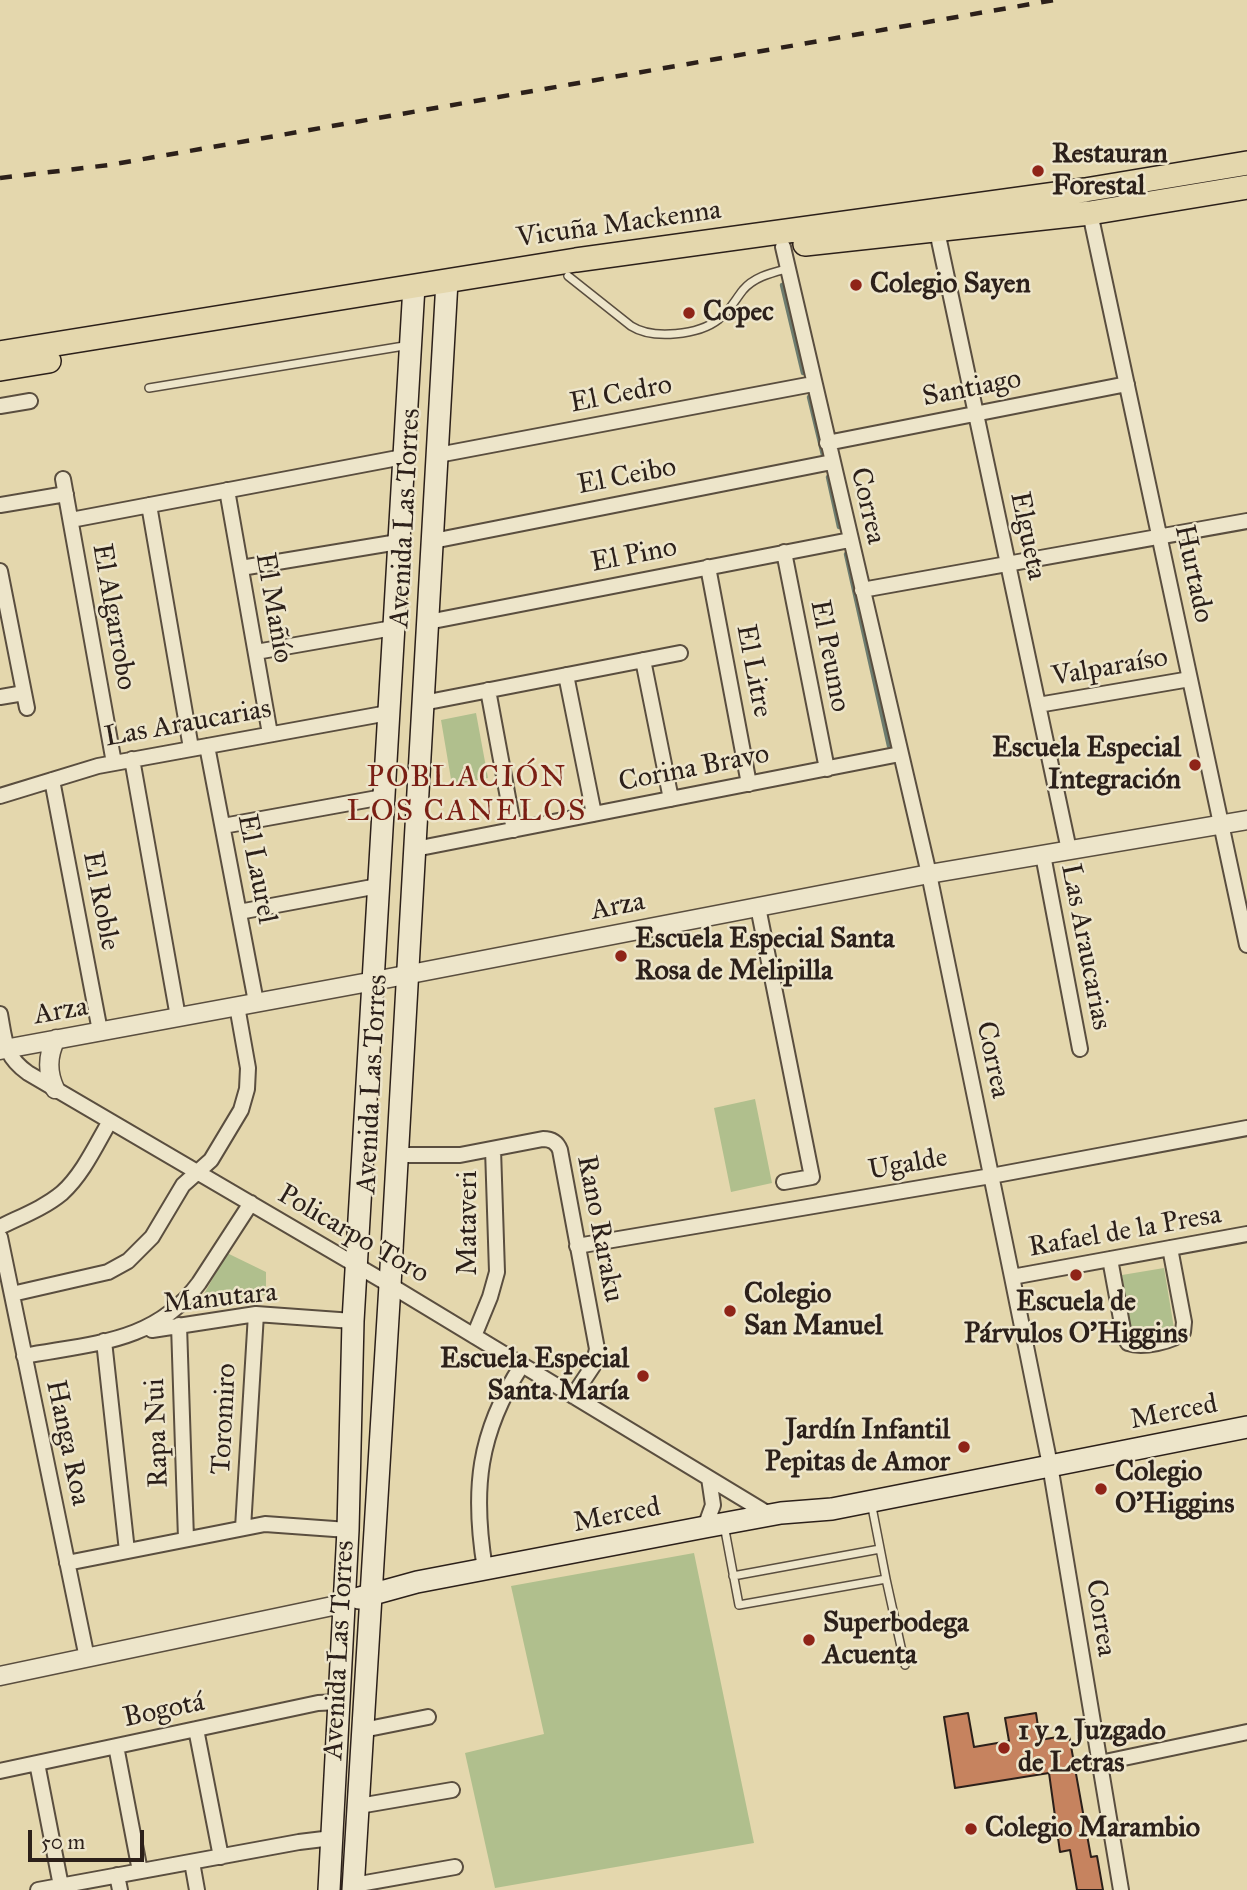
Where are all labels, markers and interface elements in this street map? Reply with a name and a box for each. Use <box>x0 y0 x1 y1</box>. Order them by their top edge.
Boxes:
place label: Restauran Forestal <box>1052 138 1168 204</box>
marker: Restauran Forestal <box>1030 163 1046 179</box>
street label: Vicuña Mackenna <box>515 194 723 256</box>
place label: Colegio Sayen <box>870 268 1031 302</box>
marker: Colegio Sayen <box>848 277 864 293</box>
place label: Copec <box>703 296 774 330</box>
marker: Copec <box>681 305 697 321</box>
street label: Santiago <box>920 363 1024 415</box>
street label: El Cedro <box>567 369 675 421</box>
street label: Avenida Las Torres <box>383 407 429 629</box>
street label: El Ceibo <box>575 451 679 503</box>
street label: Correa <box>842 464 892 548</box>
street label: Elgueta <box>1001 489 1053 583</box>
street label: Hurtado <box>1166 522 1220 626</box>
street label: El Pino <box>588 531 680 581</box>
street label: El Algarrobo <box>84 541 142 693</box>
street label: El Mañío <box>247 550 299 666</box>
street label: El Peumo <box>802 597 856 715</box>
street label: El Litre <box>728 622 778 720</box>
street label: Valparaíso <box>1049 641 1171 695</box>
street label: Las Araucarias <box>102 693 274 755</box>
place label: Escuela Especial Integración <box>992 732 1181 798</box>
street label: Corina Bravo <box>616 738 772 800</box>
marker: Escuela Especial Integración <box>1187 757 1203 773</box>
district label: POBLACIÓN LOS CANELOS <box>348 761 586 832</box>
street label: El Laurel <box>229 811 283 927</box>
street label: El Roble <box>74 849 126 953</box>
street label: Las Araucarias <box>1052 861 1118 1033</box>
street label: Arza <box>588 885 648 929</box>
place label: Escuela Especial Santa Rosa de Melipilla <box>635 923 895 989</box>
marker: Escuela Especial Santa Rosa de Melipilla <box>613 948 629 964</box>
street label: Avenida Las Torres <box>350 973 396 1195</box>
street label: Arza <box>31 991 91 1033</box>
street label: Correa <box>967 1019 1017 1101</box>
street label: Ugalde <box>866 1142 950 1188</box>
street label: Rano Raraku <box>568 1153 630 1305</box>
street label: Mataveri <box>452 1170 486 1276</box>
street label: Policarpo Toro <box>271 1178 435 1292</box>
street label: Rafael de la Presa <box>1026 1199 1224 1265</box>
marker: Escuela de Párvulos O'Higgins <box>1068 1267 1084 1283</box>
street label: Manutara <box>161 1276 279 1322</box>
place label: Colegio San Manuel <box>744 1278 883 1344</box>
place label: Escuela de Párvulos O'Higgins <box>964 1286 1188 1352</box>
marker: Colegio San Manuel <box>722 1303 738 1319</box>
place label: Escuela Especial Santa María <box>440 1343 629 1409</box>
street label: Toromiro <box>205 1362 245 1476</box>
marker: Escuela Especial Santa María <box>635 1368 651 1384</box>
street label: Hanga Roa <box>37 1377 97 1509</box>
street label: Rapa Nui <box>139 1378 177 1488</box>
street label: Merced <box>1128 1388 1220 1438</box>
place label: Jardín Infantil Pepitas de Amor <box>765 1414 950 1480</box>
marker: Jardín Infantil Pepitas de Amor <box>956 1439 972 1455</box>
place label: Colegio O'Higgins <box>1115 1456 1234 1522</box>
marker: Colegio O'Higgins <box>1093 1481 1109 1497</box>
street label: Merced <box>571 1491 663 1541</box>
street label: Avenida Las Torres <box>317 1539 363 1761</box>
street label: Correa <box>1077 1577 1123 1659</box>
place label: Superbodega Acuenta <box>823 1607 969 1673</box>
marker: Superbodega Acuenta <box>801 1632 817 1648</box>
street label: Bogotá <box>120 1686 208 1736</box>
place label: 1 y 2 Juzgado de Letras <box>1018 1715 1166 1781</box>
marker: 1 y 2 Juzgado de Letras <box>996 1740 1012 1756</box>
place label: Colegio Marambio <box>985 1812 1200 1846</box>
scale bar <box>32 1816 147 1860</box>
marker: Colegio Marambio <box>963 1821 979 1837</box>
text: 50 m <box>41 1829 85 1855</box>

